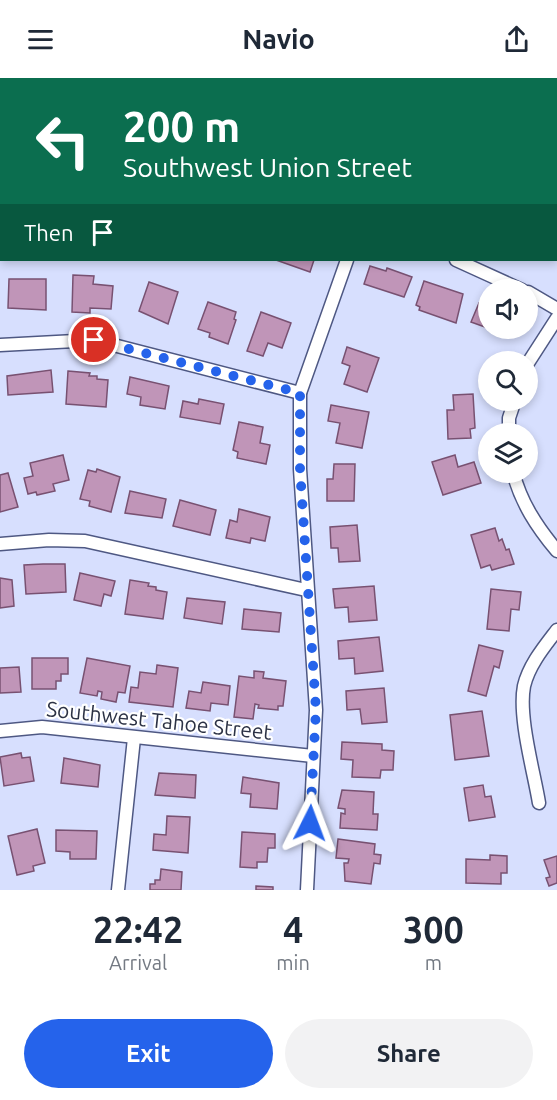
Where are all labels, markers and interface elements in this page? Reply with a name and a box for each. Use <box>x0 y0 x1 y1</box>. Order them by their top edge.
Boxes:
icon: menu <box>24 23 57 56</box>
icon: share <box>500 23 533 56</box>
text: Navio <box>242 24 315 54</box>
icon: left <box>24 102 102 180</box>
text: 200 m <box>123 103 240 150</box>
text: Southwest Union Street <box>123 152 412 182</box>
icon: arrive <box>86 216 119 249</box>
text: Then <box>24 220 74 245</box>
map controls <box>478 279 538 483</box>
button: sound <box>478 279 538 339</box>
pin <box>68 314 119 365</box>
icon: arrive <box>77 323 110 356</box>
button: search <box>478 351 538 411</box>
button: layers <box>478 423 538 483</box>
street label: Southwest Tahoe Street <box>45 696 273 744</box>
position arrow <box>278 791 342 855</box>
text: 22:42 <box>93 909 183 950</box>
text: 4 <box>283 909 303 950</box>
text: 300 <box>403 909 464 950</box>
text: Arrival <box>109 951 167 974</box>
text: min <box>276 951 310 974</box>
text: m <box>425 951 442 974</box>
button: Exit <box>24 1019 273 1088</box>
button: Share <box>285 1019 533 1088</box>

